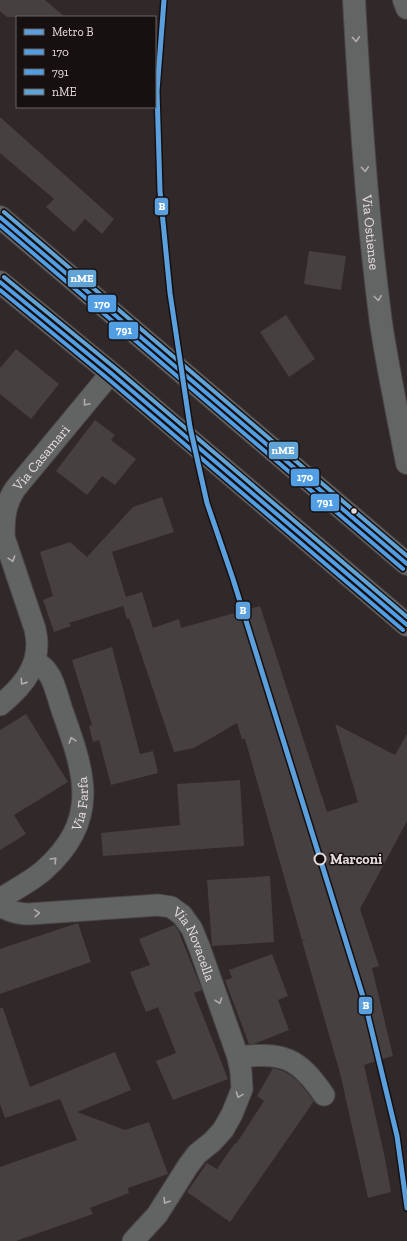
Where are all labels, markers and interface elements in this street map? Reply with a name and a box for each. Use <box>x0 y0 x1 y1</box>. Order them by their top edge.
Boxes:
legend <box>16 16 156 108</box>
text: Metro B <box>52 25 94 39</box>
one-way arrow <box>352 36 361 42</box>
text: 170 <box>52 45 69 59</box>
text: 791 <box>52 65 69 79</box>
text: nME <box>52 85 77 99</box>
one-way arrow <box>361 166 370 172</box>
street label: Via Ostiense <box>359 193 383 271</box>
line badge: B <box>154 197 169 216</box>
text: B <box>159 200 166 213</box>
line badge: nME <box>67 269 97 288</box>
text: nME <box>71 272 94 285</box>
line badge: 170 <box>87 294 117 313</box>
one-way arrow <box>373 295 382 301</box>
text: 170 <box>94 298 110 311</box>
line badge: 791 <box>108 321 139 340</box>
text: 791 <box>116 324 132 337</box>
one-way arrow <box>84 398 91 405</box>
street label: Via Casamari <box>8 421 73 495</box>
line badge: nME <box>268 441 299 460</box>
text: nME <box>272 444 295 457</box>
line badge: 170 <box>290 468 320 487</box>
text: 170 <box>297 471 313 484</box>
line badge: 791 <box>310 493 340 512</box>
text: 791 <box>317 496 333 509</box>
unlabelled marker <box>349 506 359 516</box>
one-way arrow <box>7 556 15 563</box>
line badge: B <box>235 601 251 620</box>
text: B <box>240 604 247 617</box>
one-way arrow <box>21 677 28 684</box>
one-way arrow <box>68 736 77 743</box>
street label: Via Farfa <box>67 776 91 834</box>
place label: Marconi <box>330 851 382 868</box>
marker: Marconi <box>313 852 327 866</box>
one-way arrow <box>49 857 57 865</box>
street label: Via Novacella <box>169 902 219 983</box>
one-way arrow <box>34 909 40 918</box>
line badge: B <box>358 996 373 1015</box>
one-way arrow <box>214 998 222 1005</box>
text: B <box>363 999 370 1012</box>
one-way arrow <box>236 1092 244 1099</box>
one-way arrow <box>163 1197 171 1204</box>

